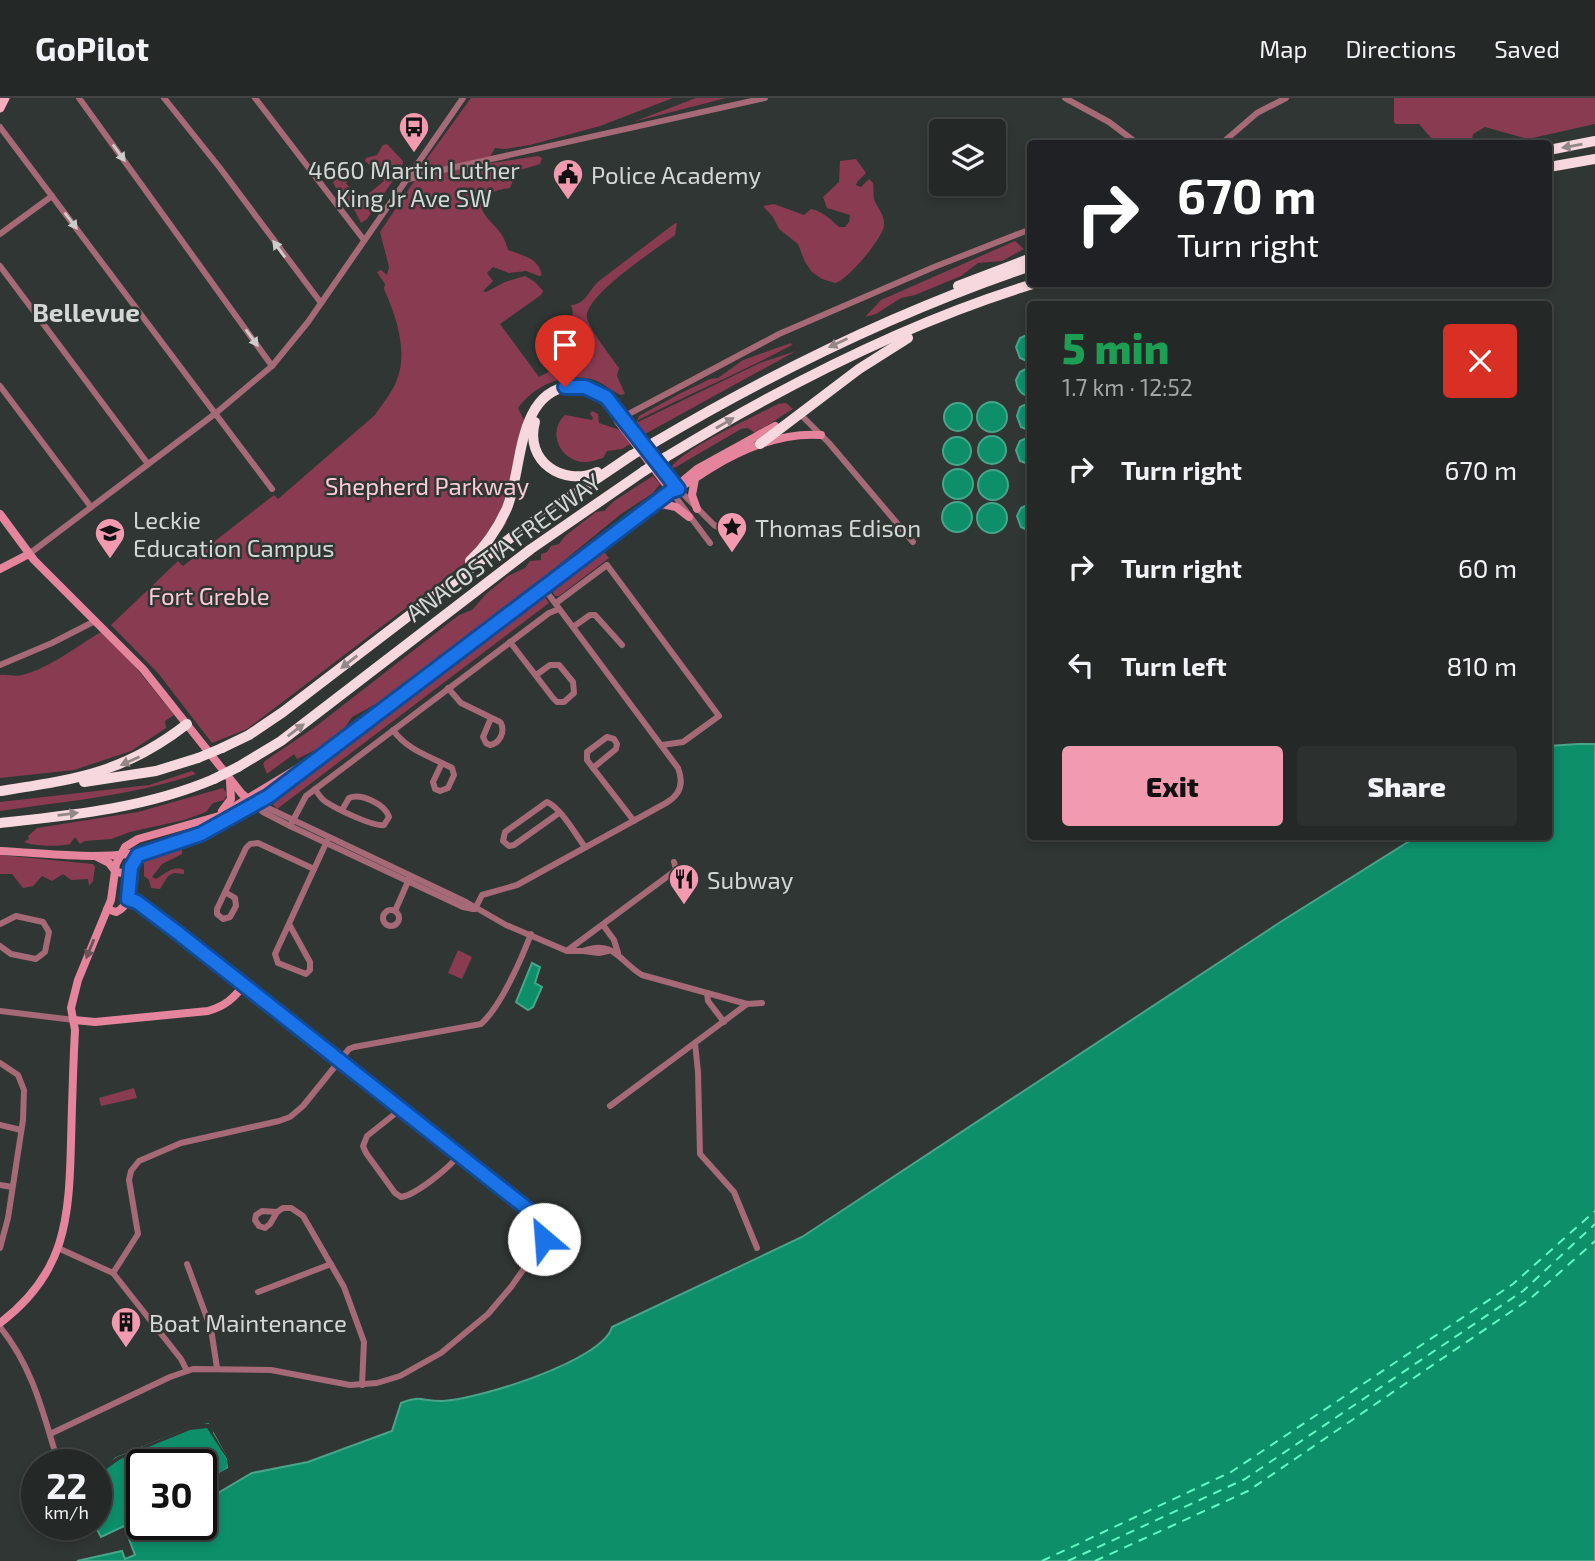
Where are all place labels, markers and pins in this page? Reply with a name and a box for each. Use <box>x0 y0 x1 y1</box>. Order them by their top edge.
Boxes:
bus stop icon: 4660 Martin Luther King Jr Ave SW <box>397 110 431 154</box>
place label: 4660 Martin Luther King Jr Ave SW <box>308 155 520 212</box>
public building icon: Police Academy <box>551 157 585 201</box>
place label: Police Academy <box>591 160 761 189</box>
pin <box>535 315 595 387</box>
place label: Leckie Education Campus <box>133 505 334 562</box>
place icon: Thomas Edison <box>715 510 749 554</box>
place label: Thomas Edison <box>755 513 921 542</box>
school or university icon: Leckie Education Campus <box>93 516 127 560</box>
restaurant icon: Subway <box>667 862 701 906</box>
place label: Subway <box>707 865 794 894</box>
building icon: Boat Maintenance <box>109 1305 143 1349</box>
place label: Boat Maintenance <box>149 1308 347 1337</box>

